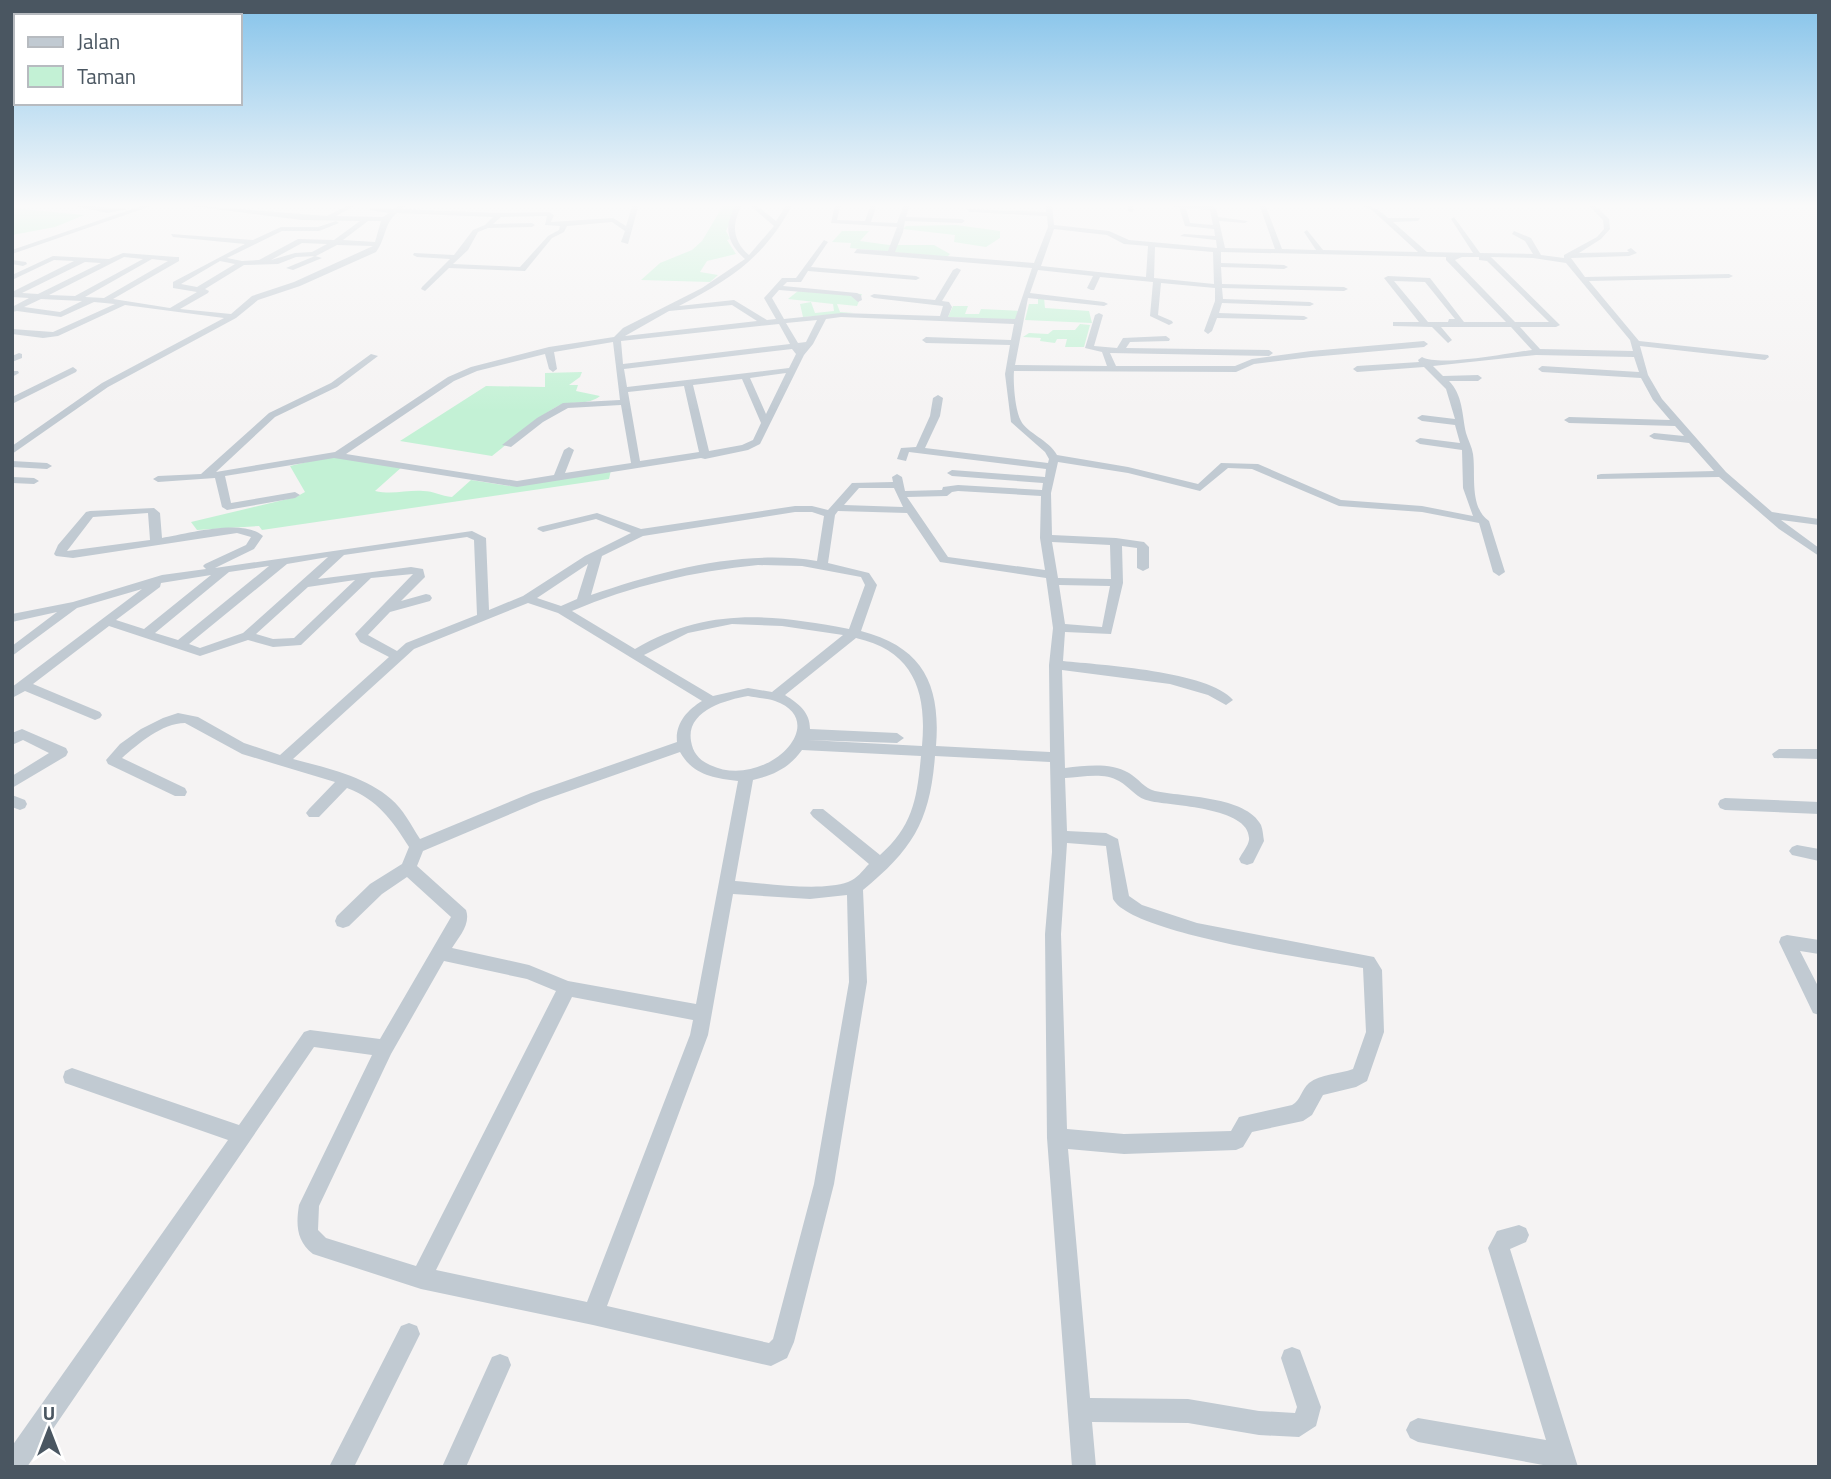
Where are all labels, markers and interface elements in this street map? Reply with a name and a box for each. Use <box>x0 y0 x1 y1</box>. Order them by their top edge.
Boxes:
legend <box>14 14 242 105</box>
text: Jalan <box>77 25 120 57</box>
text: Taman <box>77 60 136 92</box>
north arrow <box>14 1395 84 1465</box>
text: U <box>43 1398 55 1427</box>

